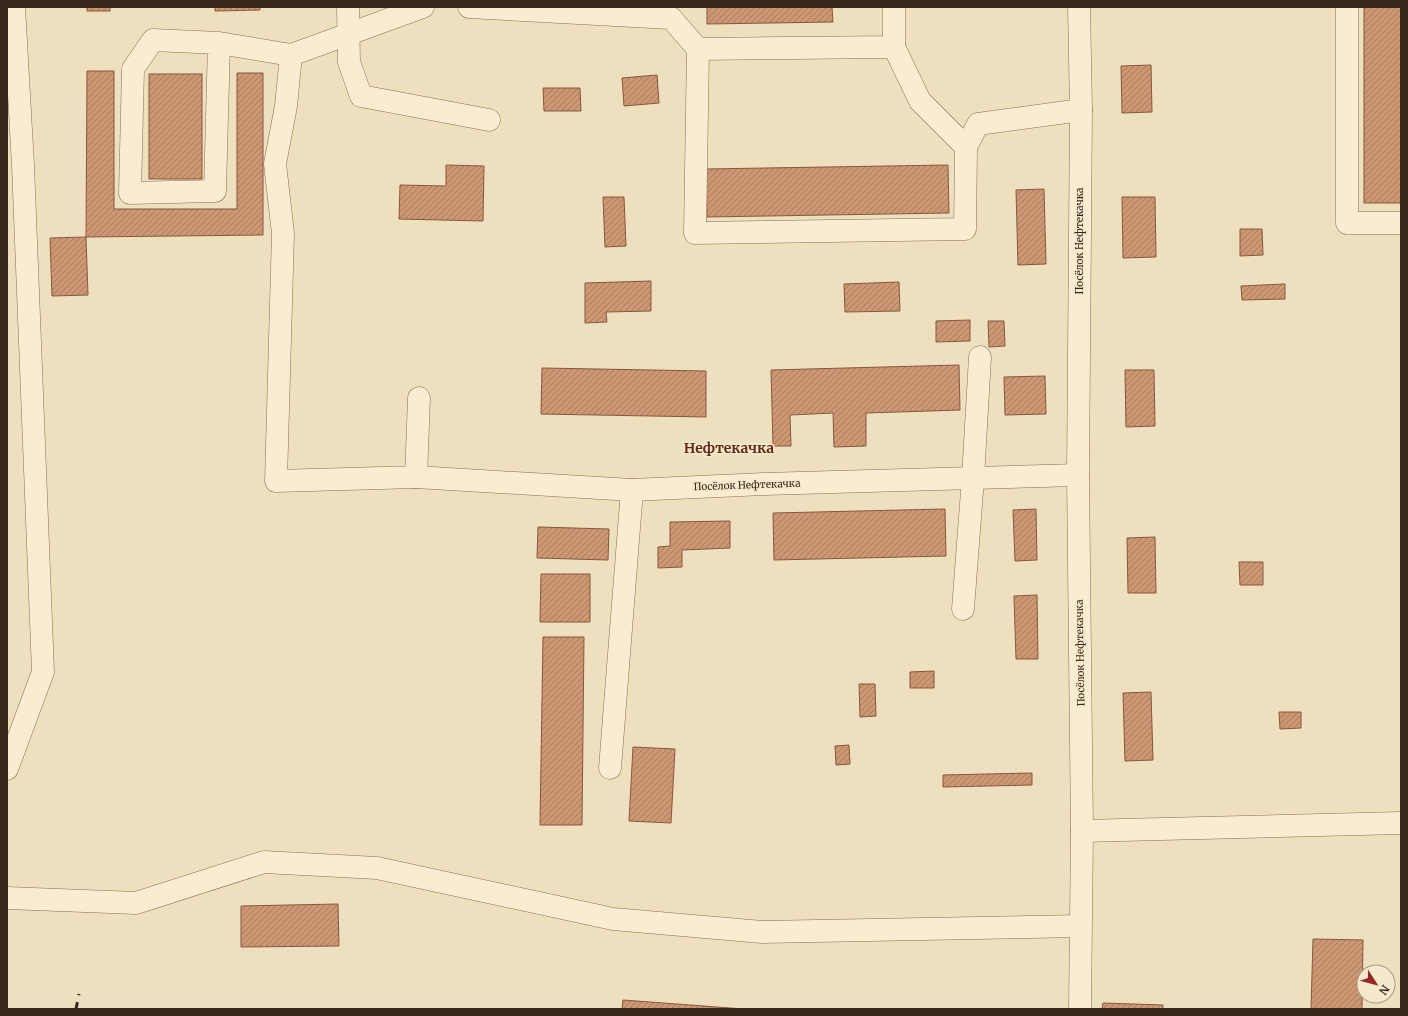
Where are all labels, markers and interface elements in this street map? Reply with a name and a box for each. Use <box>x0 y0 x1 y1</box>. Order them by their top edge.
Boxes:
street label: Посёлок Нефтекачка <box>1073 187 1086 294</box>
district label: Нефтекачка <box>684 439 774 457</box>
street label: Посёлок Нефтекачка <box>693 477 801 493</box>
street label: Посёлок Нефтекачка <box>1073 599 1087 707</box>
north arrow <box>1356 964 1396 1004</box>
text: N <box>1376 982 1392 998</box>

